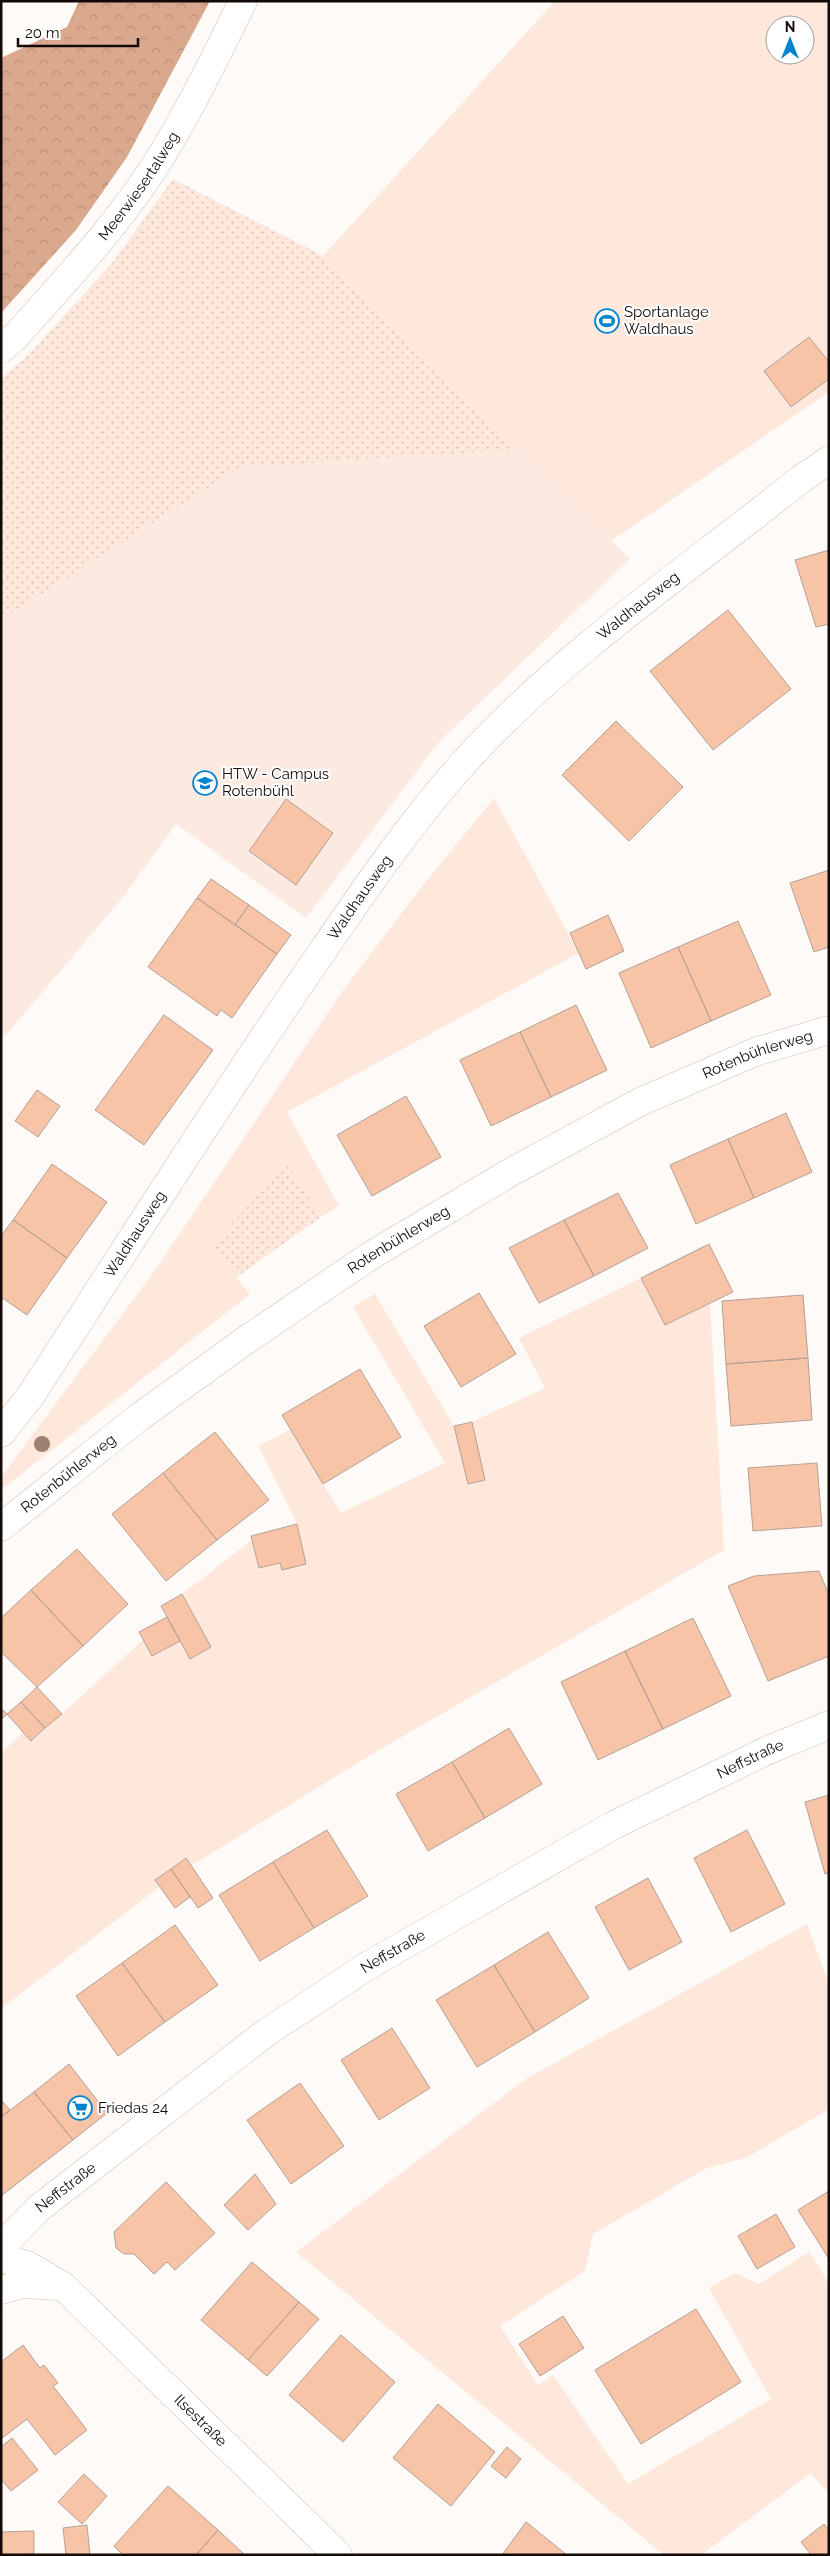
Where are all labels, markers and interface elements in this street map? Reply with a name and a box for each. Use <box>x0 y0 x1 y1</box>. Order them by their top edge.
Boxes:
scale bar <box>18 15 138 47</box>
north arrow <box>765 15 815 65</box>
text: N <box>785 19 795 35</box>
text: 20 m <box>25 24 60 42</box>
street label: Meerwiesertalweg <box>95 128 183 244</box>
place label: Sportanlage Waldhaus <box>624 303 709 338</box>
sports icon: Sportanlage Waldhaus <box>594 308 620 334</box>
street label: Waldhausweg <box>593 568 683 644</box>
place label: HTW - Campus Rotenbühl <box>222 765 329 800</box>
school or university icon: HTW - Campus Rotenbühl <box>192 770 218 796</box>
street label: Waldhausweg <box>324 851 396 943</box>
street label: Rotenbühlerweg <box>700 1026 815 1083</box>
street label: Waldhausweg <box>101 1187 170 1281</box>
street label: Rotenbühlerweg <box>344 1202 453 1278</box>
street label: Rotenbühlerweg <box>17 1430 119 1517</box>
street label: Neffstraße <box>714 1736 786 1783</box>
street label: Neffstraße <box>357 1926 429 1977</box>
supermarket icon: Friedas 24 <box>67 2095 93 2121</box>
place label: Friedas 24 <box>98 2099 168 2117</box>
street label: Neffstraße <box>32 2158 100 2217</box>
street label: Ilsestraße <box>170 2391 231 2450</box>

